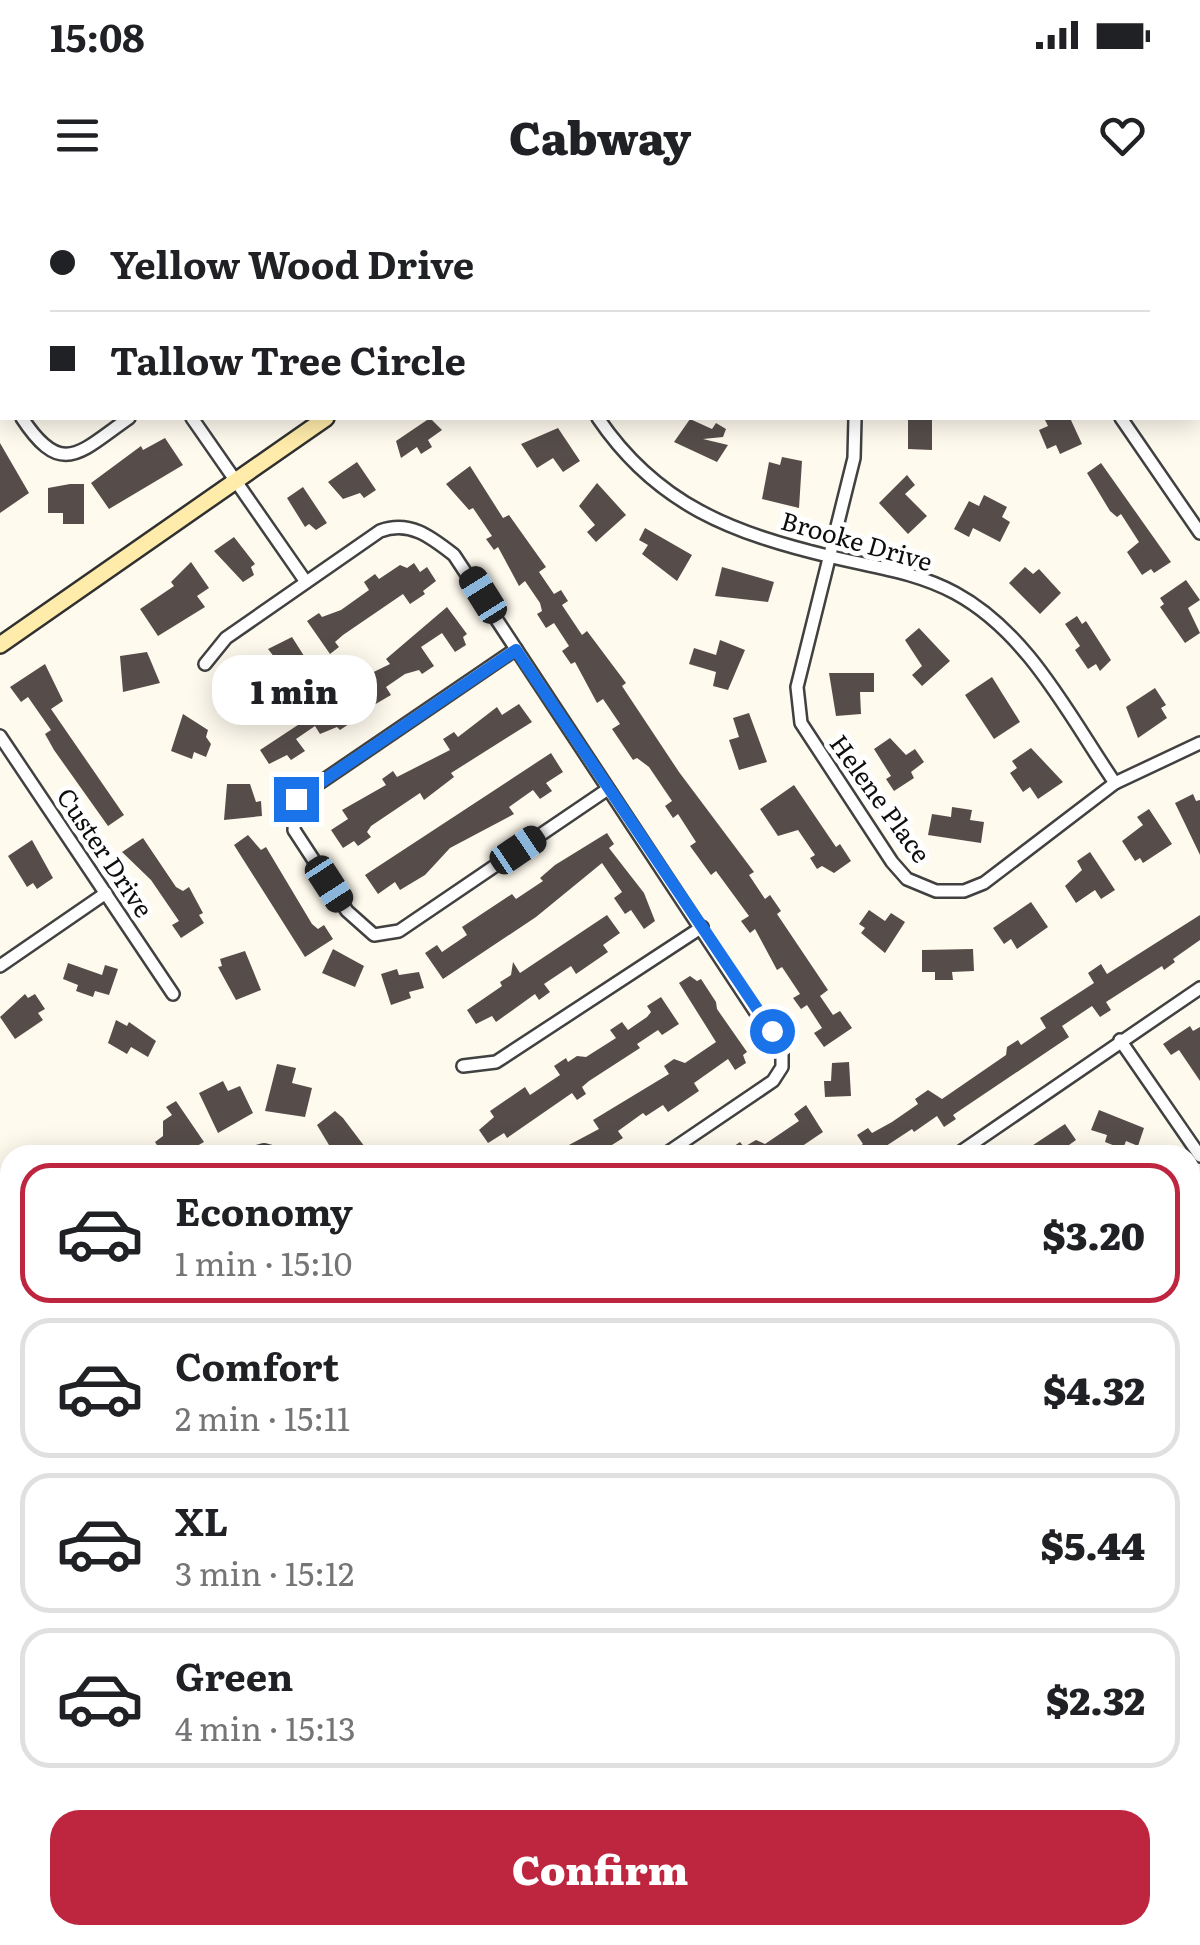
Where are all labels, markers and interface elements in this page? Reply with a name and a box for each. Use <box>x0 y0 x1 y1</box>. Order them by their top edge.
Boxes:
text: 15:08 <box>50 7 145 64</box>
text: Cabway <box>509 102 691 169</box>
icon: menu <box>50 108 105 163</box>
icon: heart <box>1095 108 1150 163</box>
text: Yellow Wood Drive <box>110 234 474 291</box>
text: Tallow Tree Circle <box>110 330 466 387</box>
street label: Brooke Drive <box>777 501 937 579</box>
car <box>454 562 512 628</box>
callout: 1 min <box>214 654 378 724</box>
text: 1 min <box>251 666 338 714</box>
street label: Helene Place <box>822 726 940 870</box>
route end <box>274 777 319 822</box>
street label: Custer Drive <box>49 780 163 924</box>
car <box>485 821 551 879</box>
car <box>300 851 358 917</box>
route start <box>750 1009 795 1054</box>
text: Economy <box>175 1181 353 1238</box>
icon: car <box>55 1188 145 1278</box>
text: $3.20 <box>1042 1205 1145 1262</box>
text: 1 min · 15:10 <box>175 1238 352 1286</box>
text: Comfort <box>175 1336 339 1393</box>
icon: car <box>55 1343 145 1433</box>
text: $4.32 <box>1043 1360 1145 1417</box>
text: 2 min · 15:11 <box>175 1393 350 1441</box>
text: XL <box>175 1491 228 1548</box>
icon: car <box>55 1498 145 1588</box>
text: $5.44 <box>1041 1515 1145 1572</box>
text: 3 min · 15:12 <box>175 1548 354 1596</box>
text: Green <box>175 1646 293 1703</box>
icon: car <box>55 1653 145 1743</box>
text: $2.32 <box>1046 1670 1145 1727</box>
text: 4 min · 15:13 <box>175 1703 356 1751</box>
button: Confirm <box>50 1810 1150 1925</box>

